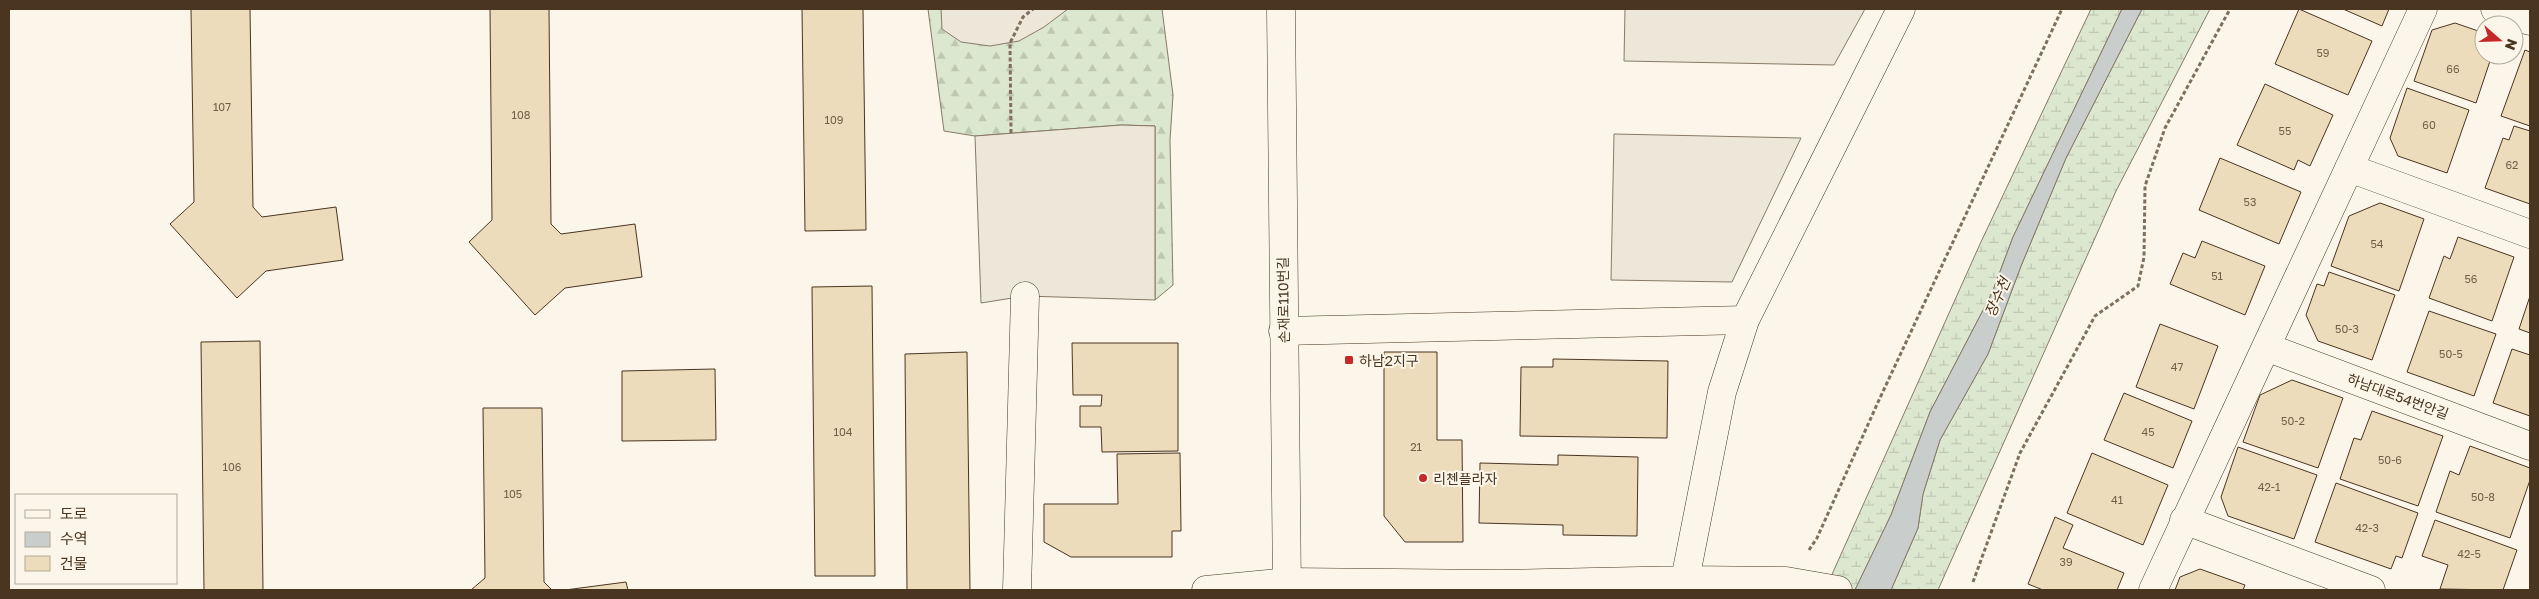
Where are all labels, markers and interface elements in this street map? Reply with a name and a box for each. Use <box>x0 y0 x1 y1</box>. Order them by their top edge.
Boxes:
north arrow <box>2474 15 2524 65</box>
text: N <box>2502 37 2521 53</box>
house number: 59 <box>2316 46 2330 59</box>
house number: 66 <box>2446 62 2460 75</box>
house number: 107 <box>213 100 231 113</box>
house number: 108 <box>512 108 531 121</box>
house number: 109 <box>825 113 843 126</box>
house number: 60 <box>2422 118 2436 131</box>
house number: 55 <box>2279 124 2291 137</box>
house number: 62 <box>2505 158 2519 171</box>
house number: 53 <box>2244 195 2256 208</box>
house number: 54 <box>2370 237 2384 250</box>
street label: 손재로110번길 <box>1274 257 1292 343</box>
house number: 51 <box>2211 269 2223 282</box>
water label: 장수천 <box>1980 272 2015 320</box>
house number: 56 <box>2464 272 2478 285</box>
house number: 50-3 <box>2335 322 2359 335</box>
house number: 50-5 <box>2439 347 2463 360</box>
place label: 하남2지구 <box>1359 352 1419 369</box>
marker: 하남2지구 <box>1343 354 1355 366</box>
house number: 47 <box>2171 360 2183 373</box>
street label: 하남대로54번안길 <box>2345 370 2451 422</box>
house number: 50-2 <box>2281 414 2305 427</box>
house number: 104 <box>834 425 853 438</box>
house number: 45 <box>2141 425 2155 438</box>
house number: 21 <box>1410 440 1422 453</box>
house number: 50-6 <box>2378 453 2402 466</box>
house number: 106 <box>223 460 242 473</box>
place label: 리첸플라자 <box>1433 470 1498 487</box>
marker: 리첸플라자 <box>1417 472 1429 484</box>
house number: 42-1 <box>2258 480 2280 493</box>
house number: 105 <box>504 487 522 500</box>
house number: 50-8 <box>2471 490 2495 503</box>
house number: 41 <box>2111 493 2123 506</box>
legend <box>15 494 178 584</box>
text: 도로 <box>60 504 88 522</box>
house number: 42-3 <box>2355 521 2379 534</box>
text: 수역 <box>60 529 88 547</box>
house number: 42-5 <box>2457 547 2481 560</box>
text: 건물 <box>60 554 88 572</box>
house number: 39 <box>2059 555 2073 568</box>

